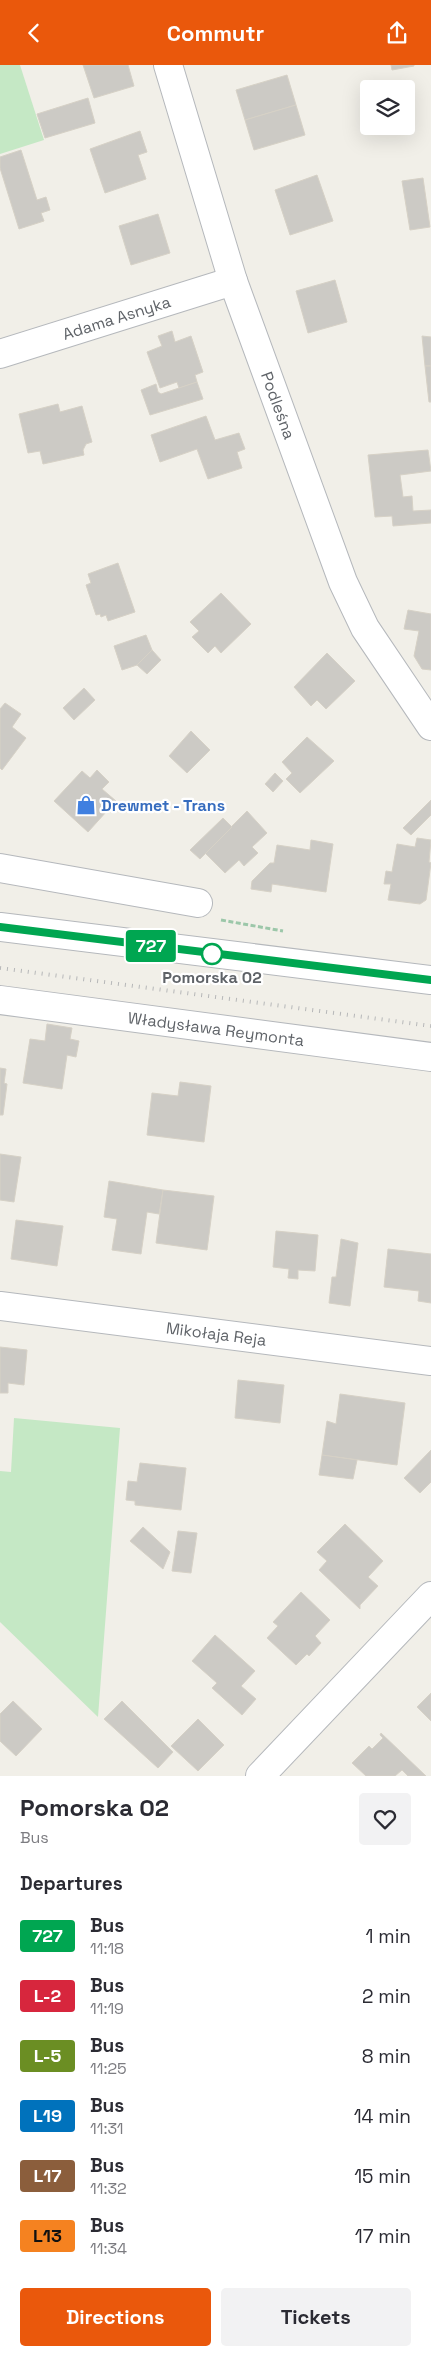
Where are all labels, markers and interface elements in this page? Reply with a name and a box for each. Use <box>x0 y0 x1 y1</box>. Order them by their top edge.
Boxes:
icon: back <box>20 19 48 47</box>
text: Commutr <box>167 19 264 47</box>
icon: share <box>383 19 411 47</box>
map controls <box>360 80 415 135</box>
button: layers <box>360 80 415 135</box>
street label: Adama Asnyka <box>60 291 173 344</box>
street label: Podleśna <box>257 369 300 442</box>
shop icon: Drewmet - Trans <box>75 794 97 816</box>
place label: Drewmet - Trans <box>101 795 225 816</box>
line badge: 727 <box>122 930 180 962</box>
text: 727 <box>136 934 166 957</box>
marker: Pomorska 02 <box>201 943 223 965</box>
place label: Pomorska 02 <box>162 967 262 988</box>
street label: Władysława Reymonta <box>127 1007 305 1051</box>
street label: Mikołaja Reja <box>165 1317 268 1350</box>
text: Pomorska 02 <box>20 1792 169 1823</box>
button: heart <box>359 1793 411 1845</box>
text: Bus <box>20 1827 49 1848</box>
text: Departures <box>20 1871 123 1896</box>
text: Bus <box>90 1913 124 1938</box>
text: 727 <box>32 1924 63 1947</box>
text: 1 min <box>366 1924 411 1949</box>
text: 11:18 <box>90 1938 124 1959</box>
text: Bus <box>90 1973 124 1998</box>
text: L-2 <box>34 1984 61 2007</box>
text: 2 min <box>362 1984 411 2009</box>
text: 11:19 <box>90 1998 124 2019</box>
text: Bus <box>90 2033 124 2058</box>
text: L-5 <box>34 2044 61 2067</box>
text: 8 min <box>362 2044 411 2069</box>
text: 11:25 <box>90 2058 127 2079</box>
text: Bus <box>90 2093 124 2118</box>
text: L19 <box>33 2104 62 2127</box>
text: 14 min <box>354 2104 411 2129</box>
text: 11:31 <box>90 2118 124 2139</box>
text: Bus <box>90 2153 124 2178</box>
text: L17 <box>34 2164 61 2187</box>
text: 15 min <box>354 2164 411 2189</box>
text: 11:32 <box>90 2178 127 2199</box>
text: Bus <box>90 2213 124 2238</box>
text: L13 <box>33 2224 62 2247</box>
text: 17 min <box>355 2224 411 2249</box>
text: 11:34 <box>90 2238 127 2259</box>
button: Directions <box>20 2288 211 2346</box>
button: Tickets <box>221 2288 411 2346</box>

